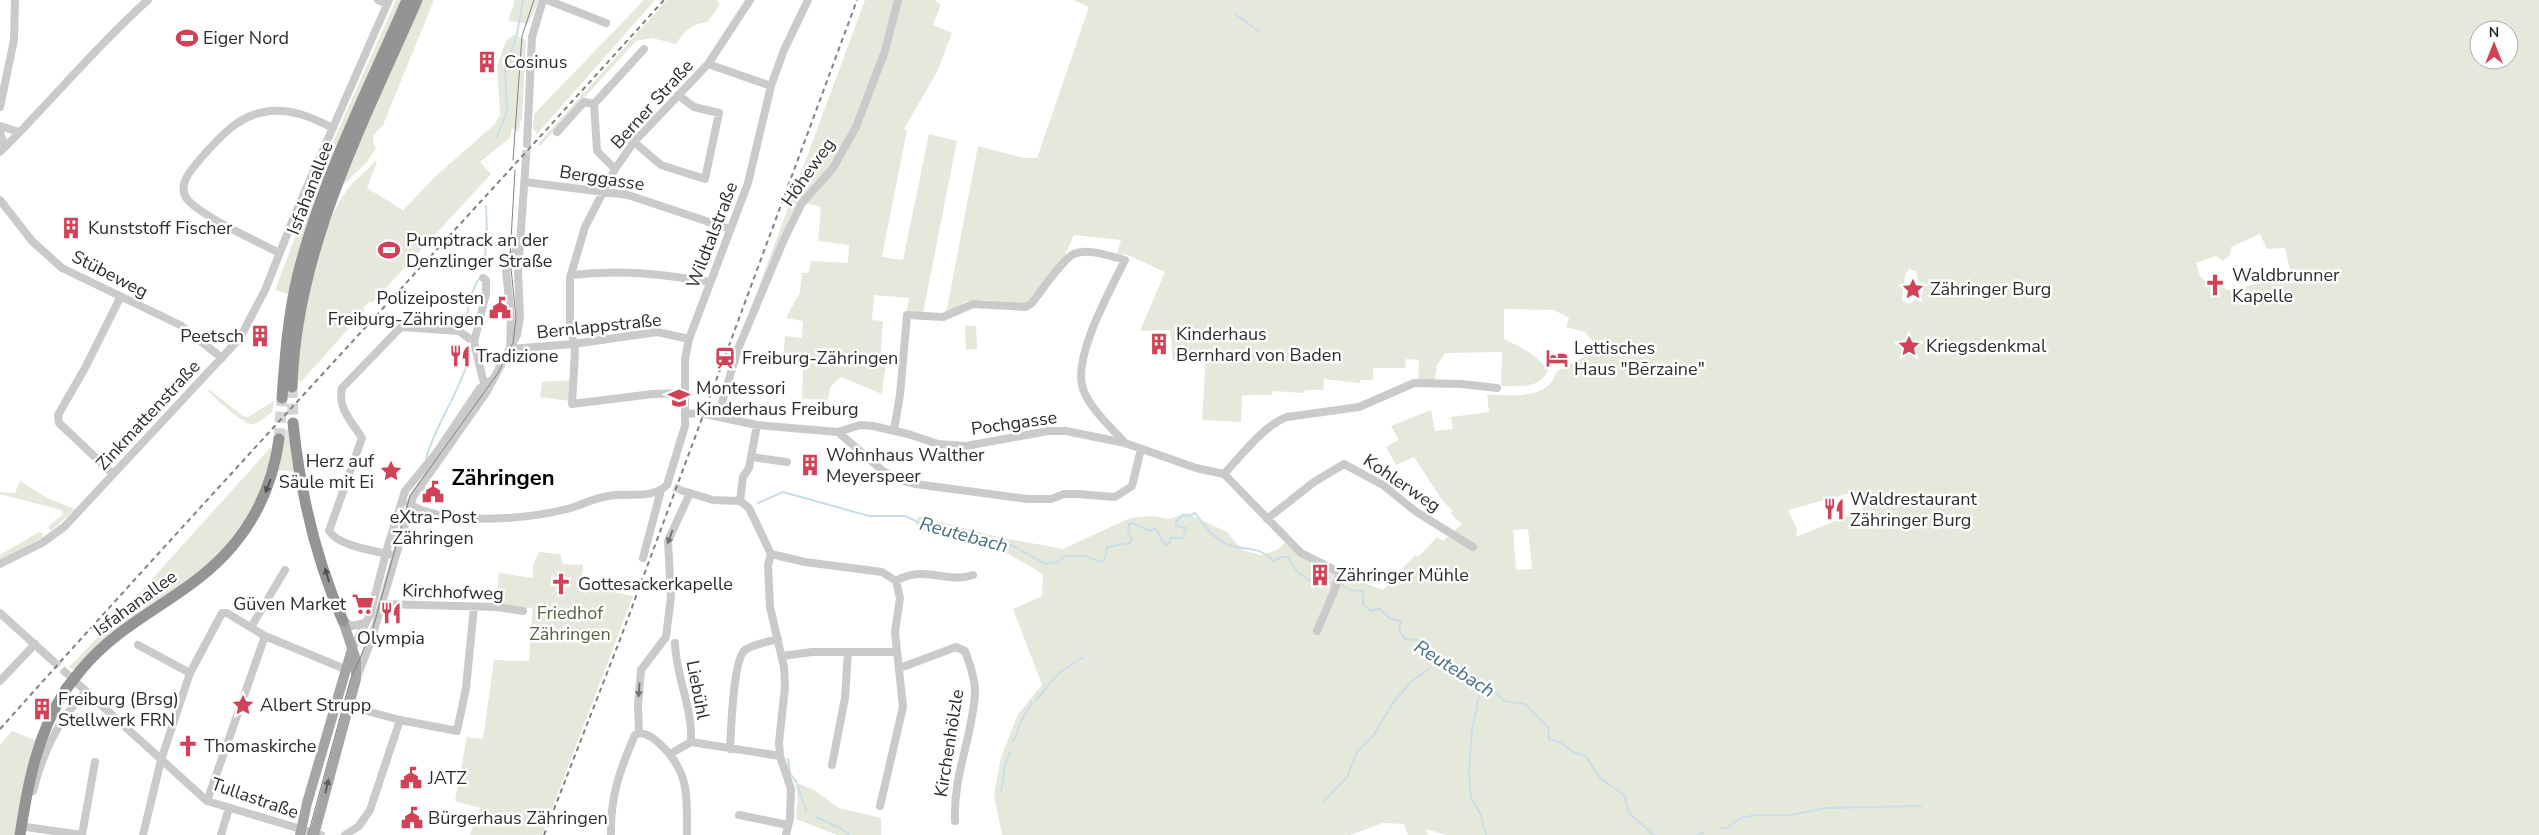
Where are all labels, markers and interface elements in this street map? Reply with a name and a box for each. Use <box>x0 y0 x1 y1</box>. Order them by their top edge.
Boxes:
north arrow <box>2469 20 2519 70</box>
text: N <box>2489 23 2499 42</box>
sports icon: Eiger Nord <box>174 25 200 51</box>
place label: Eiger Nord <box>203 26 289 50</box>
building icon: Cosinus <box>474 49 500 75</box>
place label: Cosinus <box>504 50 567 74</box>
street label: Berner Straße <box>605 54 699 154</box>
street label: Höheweg <box>776 133 840 211</box>
street label: Isfahanallee <box>281 138 339 238</box>
street label: Berggasse <box>558 159 646 197</box>
street label: Wildtalstraße <box>681 178 743 292</box>
building icon: Kunststoff Fischer <box>58 215 84 241</box>
place label: Kunststoff Fischer <box>88 216 233 240</box>
place label: Pumptrack an der Denzlinger Straße <box>406 228 552 273</box>
sports icon: Pumptrack an der Denzlinger Straße <box>376 237 402 263</box>
street label: Stübeweg <box>68 245 152 303</box>
place label: Waldbrunner Kapelle <box>2232 263 2340 308</box>
church icon: Waldbrunner Kapelle <box>2202 272 2228 298</box>
place icon: Zähringer Burg <box>1900 276 1926 302</box>
place label: Zähringer Burg <box>1930 277 2051 301</box>
place label: Polizeiposten Freiburg-Zähringen <box>328 286 484 331</box>
public building icon: Polizeiposten Freiburg-Zähringen <box>487 295 513 321</box>
street label: Bernlappstraße <box>535 307 663 345</box>
place label: Kinderhaus Bernhard von Baden <box>1176 322 1342 367</box>
building icon: Peetsch <box>247 323 273 349</box>
place label: Peetsch <box>180 324 244 348</box>
building icon: Kinderhaus Bernhard von Baden <box>1146 331 1172 357</box>
place icon: Kriegsdenkmal <box>1896 333 1922 359</box>
place label: Kriegsdenkmal <box>1926 334 2047 358</box>
place label: Lettisches Haus "Bērzaine" <box>1574 336 1705 381</box>
restaurant icon: Tradizione <box>447 343 473 369</box>
place label: Tradizione <box>476 344 558 368</box>
station icon: Freiburg-Zähringen <box>712 345 738 371</box>
hotel icon: Lettisches Haus "Bērzaine" <box>1544 345 1570 371</box>
place label: Freiburg-Zähringen <box>742 346 898 370</box>
street label: Zinkmattenstraße <box>91 355 205 475</box>
place label: Montessori Kinderhaus Freiburg <box>696 376 859 421</box>
school or university icon: Montessori Kinderhaus Freiburg <box>666 385 692 411</box>
street label: Pochgasse <box>969 405 1059 441</box>
place label: Wohnhaus Walther Meyerspeer <box>826 443 985 488</box>
street label: Kohlerweg <box>1359 448 1445 518</box>
place label: Herz auf Säule mit Ei <box>279 449 375 494</box>
building icon: Wohnhaus Walther Meyerspeer <box>797 452 823 478</box>
place icon: Herz auf Säule mit Ei <box>378 458 404 484</box>
district label: Zähringen <box>451 463 555 493</box>
one-way arrow <box>264 479 272 494</box>
public building icon: eXtra-Post Zähringen <box>420 479 446 505</box>
place label: Waldrestaurant Zähringer Burg <box>1850 487 1978 532</box>
restaurant icon: Waldrestaurant Zähringer Burg <box>1821 496 1847 522</box>
place label: eXtra-Post Zähringen <box>390 505 477 550</box>
water label: Reutebach <box>917 511 1011 559</box>
one-way arrow <box>666 530 674 545</box>
building icon: Zähringer Mühle <box>1307 562 1333 588</box>
place label: Zähringer Mühle <box>1336 563 1469 587</box>
street label: Isfahanallee <box>88 564 182 642</box>
one-way arrow <box>322 568 330 583</box>
church icon: Gottesackerkapelle <box>548 571 574 597</box>
place label: Gottesackerkapelle <box>578 572 733 596</box>
street label: Kirchhofweg <box>402 578 504 606</box>
supermarket icon: Güven Market <box>350 591 376 617</box>
place label: Güven Market <box>233 592 347 616</box>
restaurant icon: Olympia <box>378 600 404 626</box>
park label: Friedhof Zähringen <box>529 601 611 646</box>
place label: Olympia <box>357 626 425 650</box>
water label: Reutebach <box>1409 634 1500 704</box>
street label: Liebühl <box>681 658 716 722</box>
one-way arrow <box>635 682 643 698</box>
place label: Freiburg (Brsg) Stellwerk FRN <box>58 687 179 732</box>
street label: Kirchenhölzle <box>929 687 969 799</box>
place icon: Albert Strupp <box>230 692 256 718</box>
place label: Albert Strupp <box>260 693 371 717</box>
building icon: Freiburg (Brsg) Stellwerk FRN <box>29 696 55 722</box>
church icon: Thomaskirche <box>175 733 201 759</box>
place label: Thomaskirche <box>204 734 316 758</box>
public building icon: JATZ <box>398 765 424 791</box>
place label: JATZ <box>427 766 467 790</box>
street label: Tullastraße <box>208 772 302 824</box>
one-way arrow <box>323 779 331 794</box>
public building icon: Bürgerhaus Zähringen <box>399 805 425 831</box>
place label: Bürgerhaus Zähringen <box>428 806 608 830</box>

